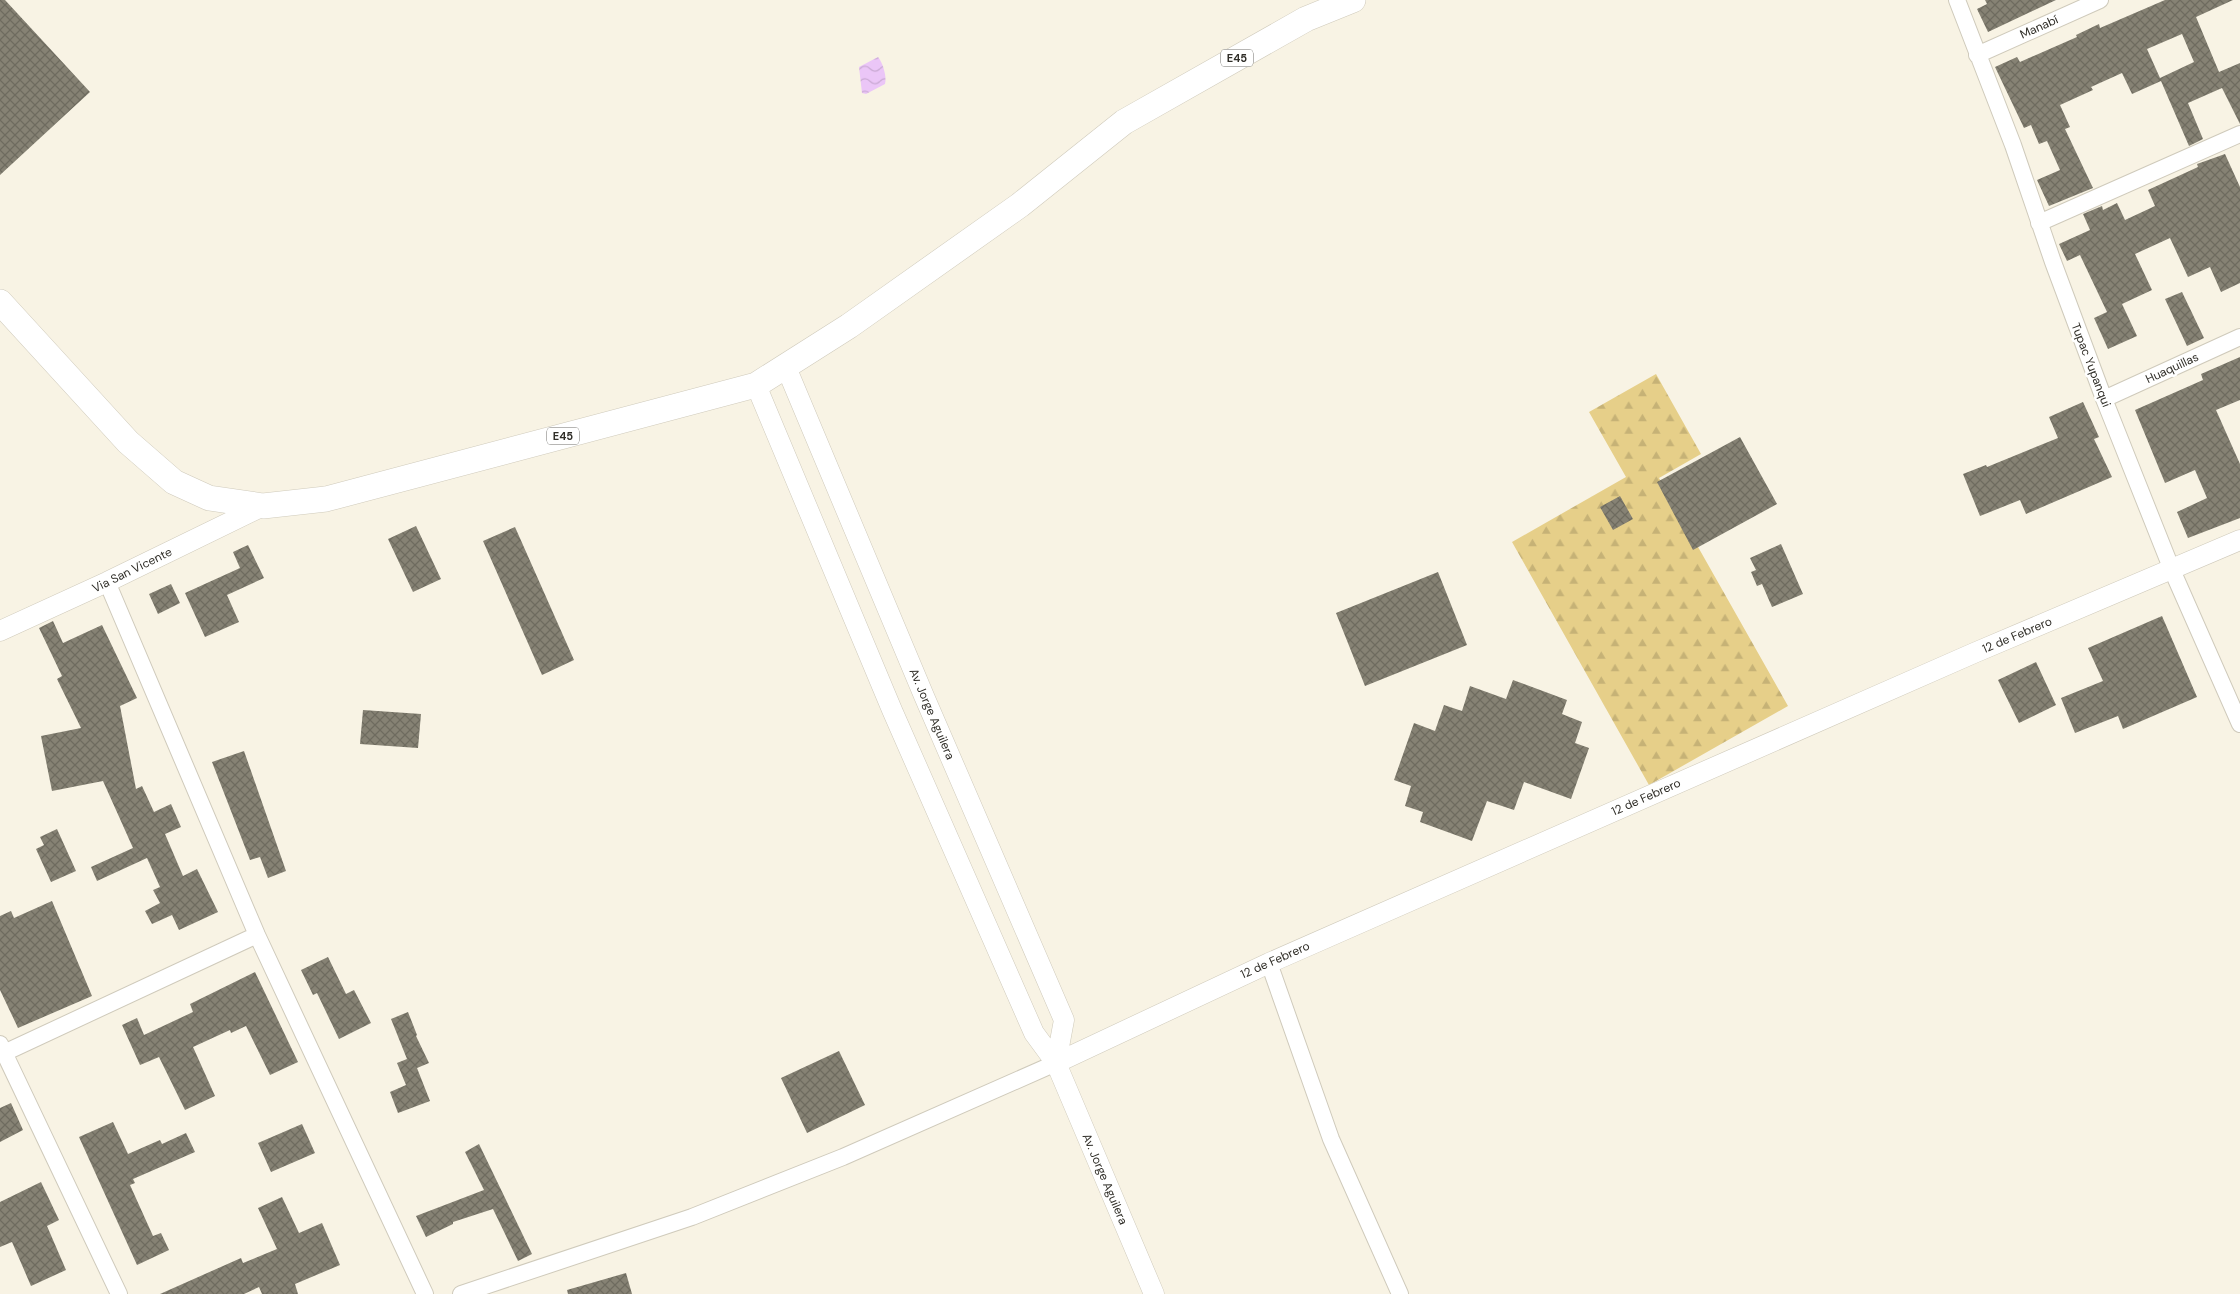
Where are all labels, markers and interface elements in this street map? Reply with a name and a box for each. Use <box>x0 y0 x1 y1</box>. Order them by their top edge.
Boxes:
street label: Manabí <box>2017 11 2061 42</box>
road number: E45 <box>1221 49 1253 66</box>
street label: Tupac Yupanqui <box>2068 321 2114 409</box>
street label: Huaquillas <box>2143 349 2201 387</box>
road number: E45 <box>547 428 579 444</box>
street label: Via San Vicente <box>89 544 175 596</box>
street label: 12 de Febrero <box>1980 613 2054 657</box>
street label: Av. Jorge Aguilera <box>906 666 958 762</box>
street label: 12 de Febrero <box>1609 775 1683 819</box>
street label: 12 de Febrero <box>1238 938 1312 982</box>
street label: Av. Jorge Aguilera <box>1079 1131 1131 1227</box>

